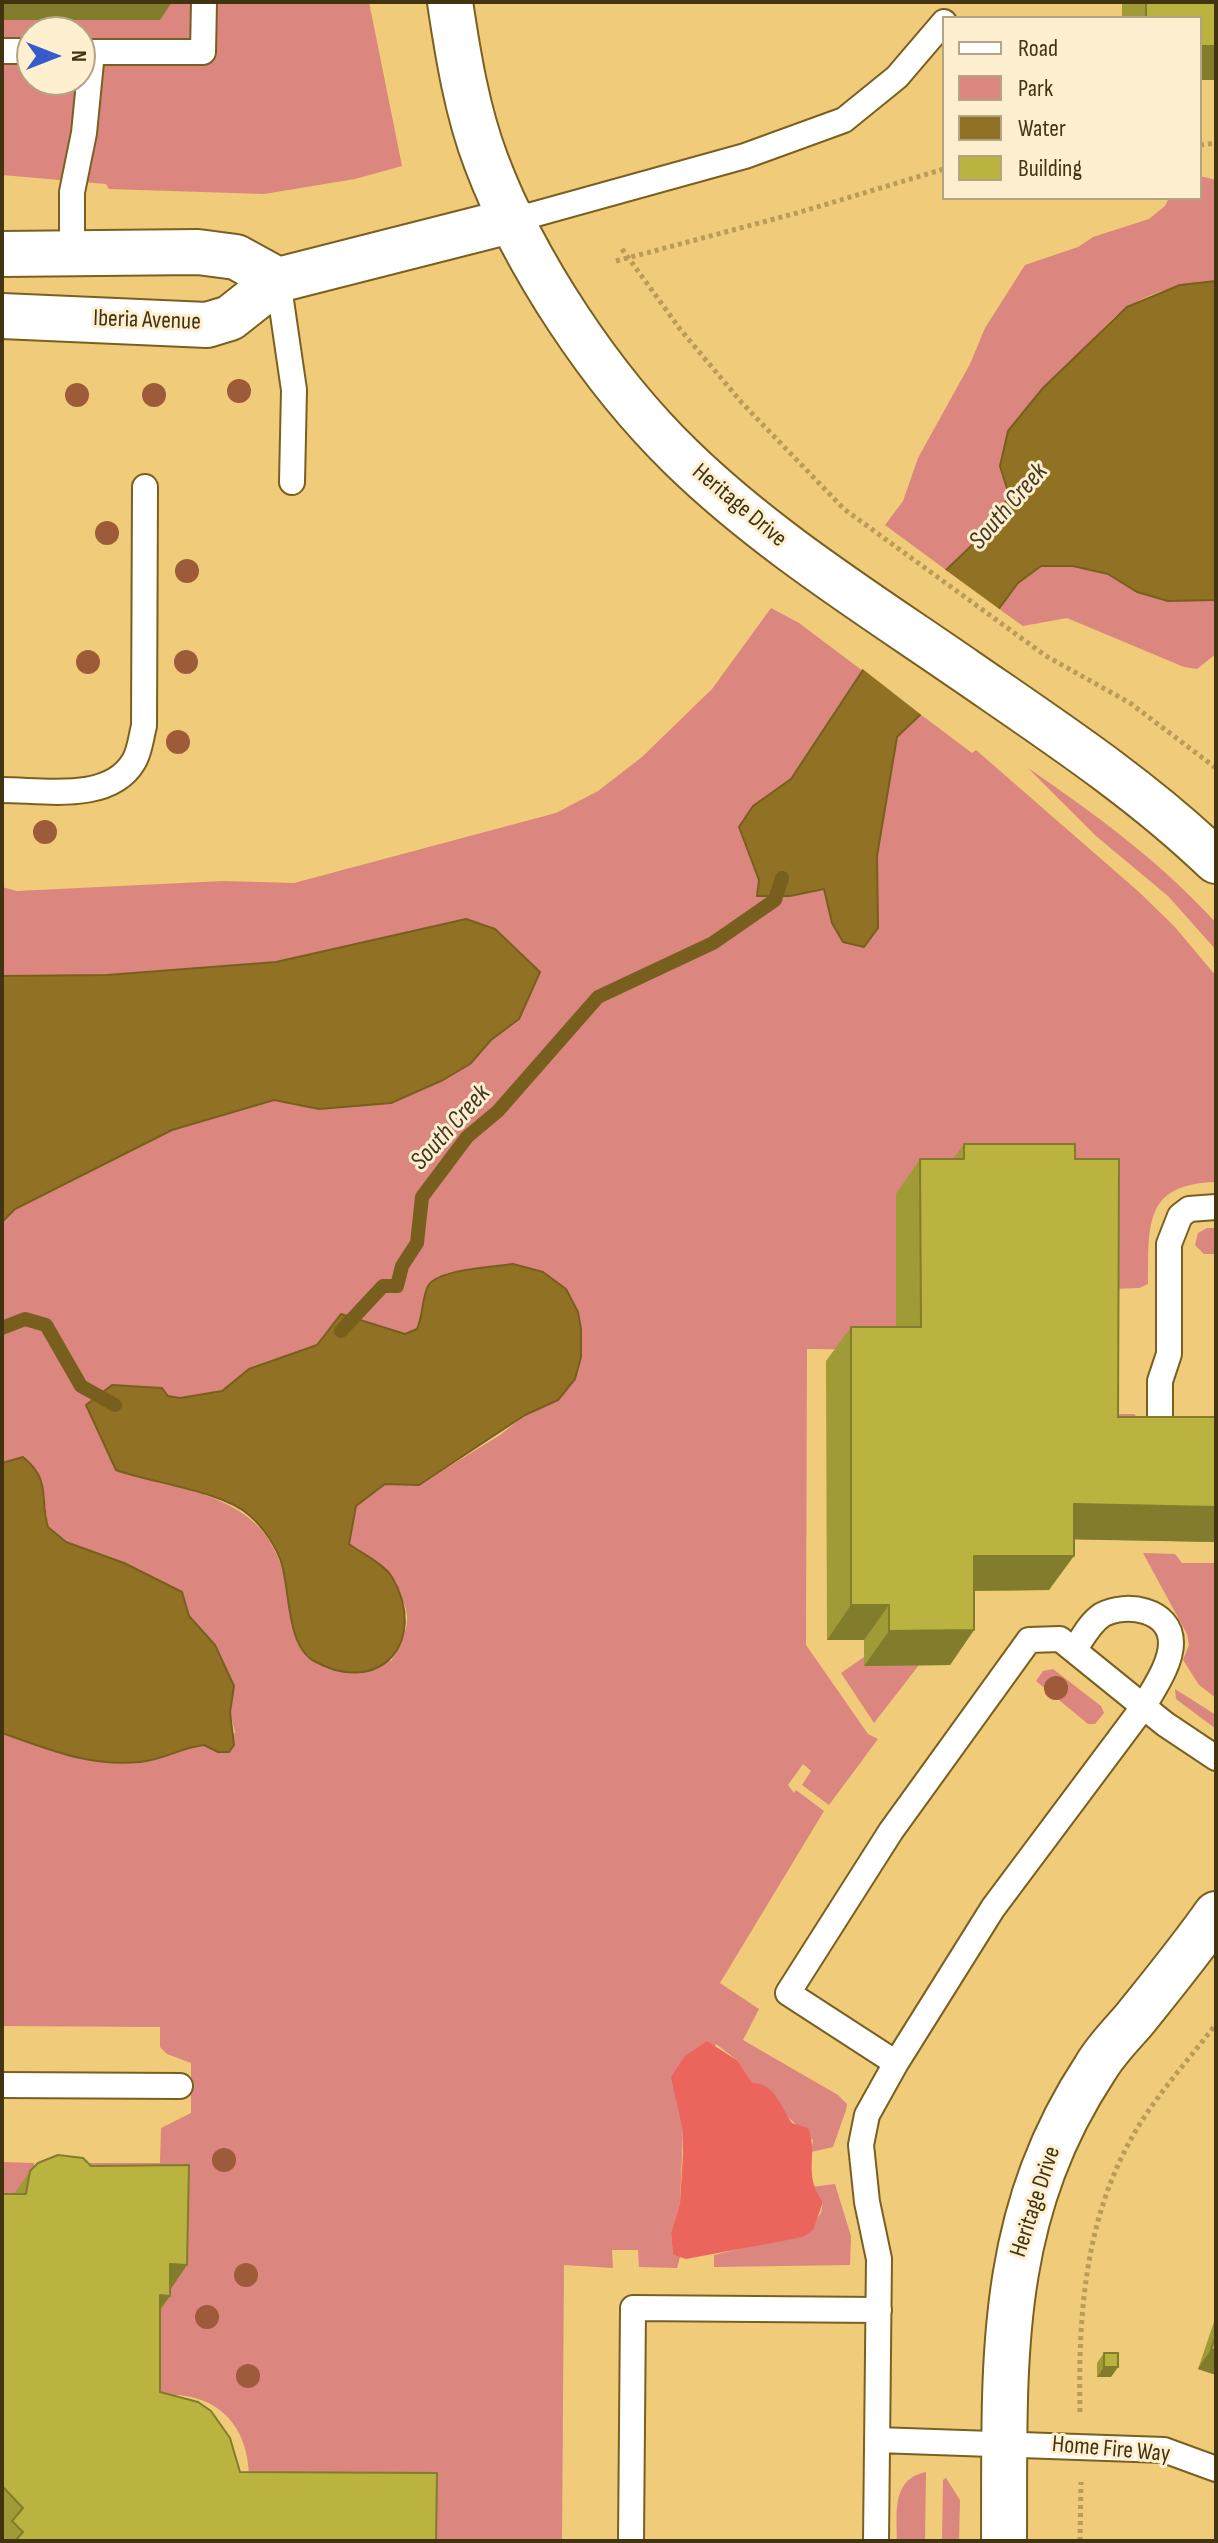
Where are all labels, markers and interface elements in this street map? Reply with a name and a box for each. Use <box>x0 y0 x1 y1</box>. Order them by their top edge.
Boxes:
north arrow <box>16 16 96 96</box>
legend <box>942 16 1202 200</box>
text: Road <box>1018 34 1058 63</box>
text: N <box>65 50 92 62</box>
text: Park <box>1018 74 1053 103</box>
text: Water <box>1018 114 1066 143</box>
text: Building <box>1018 154 1082 183</box>
street label: Iberia Avenue <box>93 305 201 337</box>
street label: Heritage Drive <box>686 458 792 554</box>
water label: South Creek <box>963 458 1055 556</box>
water label: South Creek <box>405 1079 497 1177</box>
street label: Heritage Drive <box>1005 2143 1067 2261</box>
street label: Home Fire Way <box>1051 2431 1171 2469</box>

